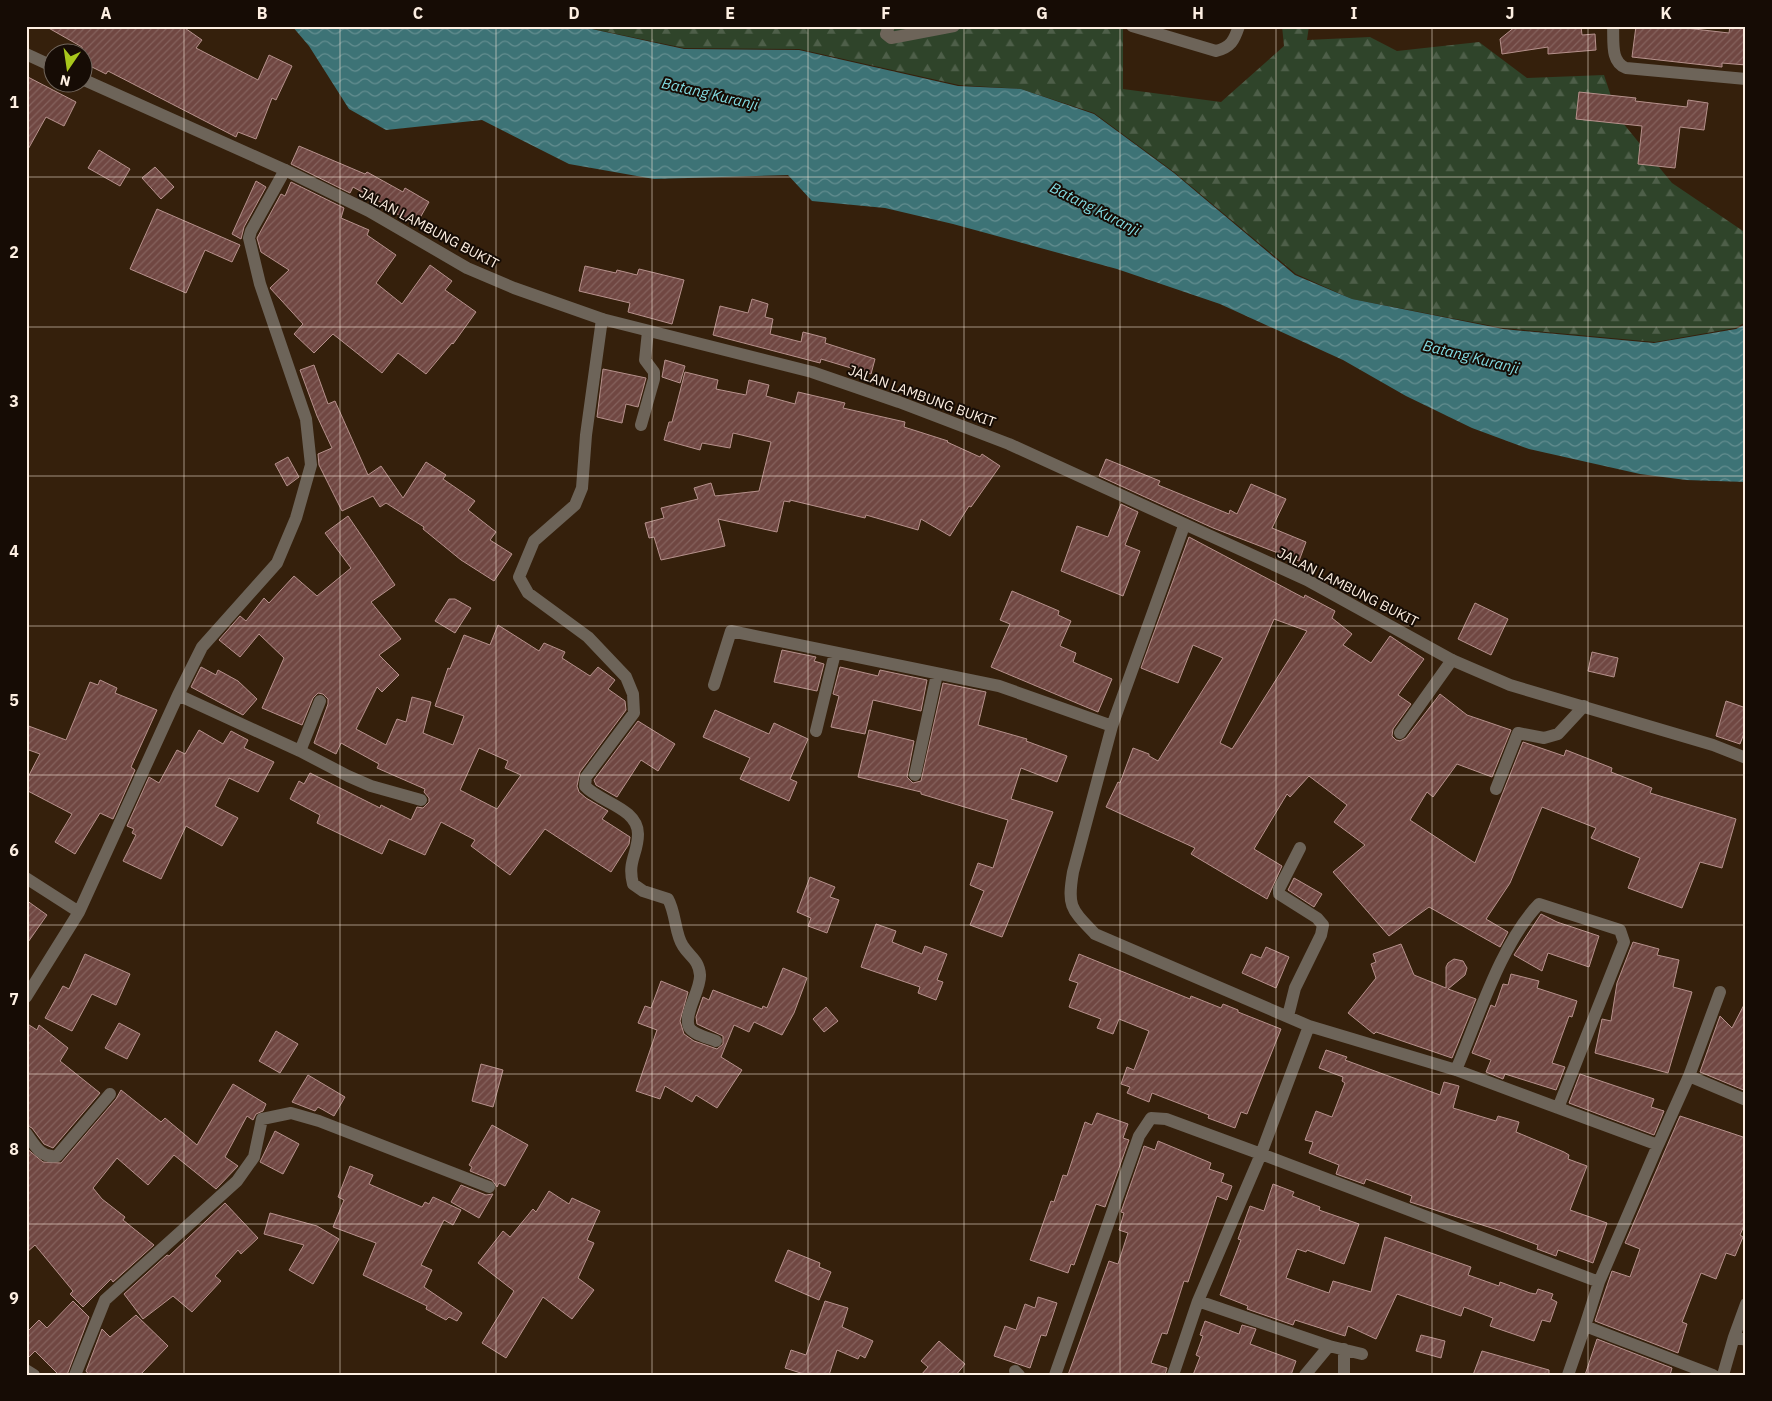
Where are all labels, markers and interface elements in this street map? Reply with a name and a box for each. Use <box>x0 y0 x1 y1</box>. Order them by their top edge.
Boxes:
text: A <box>101 3 112 23</box>
text: B <box>257 3 268 23</box>
text: C <box>413 3 423 23</box>
text: D <box>568 3 580 23</box>
text: E <box>725 3 735 23</box>
text: F <box>881 3 891 23</box>
text: G <box>1036 3 1048 23</box>
text: H <box>1192 3 1204 23</box>
text: I <box>1351 3 1358 23</box>
text: J <box>1506 3 1514 23</box>
text: K <box>1660 3 1672 23</box>
north arrow <box>42 42 92 92</box>
text: N <box>58 71 72 91</box>
water label: Batang Kuranji <box>660 73 760 114</box>
text: 1 <box>9 92 19 112</box>
water label: Batang Kuranji <box>1047 178 1144 239</box>
street label: JALAN LAMBUNG BUKIT <box>356 184 502 272</box>
text: 2 <box>9 242 19 262</box>
water label: Batang Kuranji <box>1421 335 1521 378</box>
street label: JALAN LAMBUNG BUKIT <box>846 361 998 431</box>
text: 3 <box>9 391 19 411</box>
text: 4 <box>9 541 19 561</box>
street label: JALAN LAMBUNG BUKIT <box>1275 544 1421 630</box>
text: 5 <box>9 690 19 710</box>
text: 6 <box>9 840 19 860</box>
text: 7 <box>9 989 19 1009</box>
text: 8 <box>9 1139 19 1159</box>
text: 9 <box>9 1288 19 1308</box>

